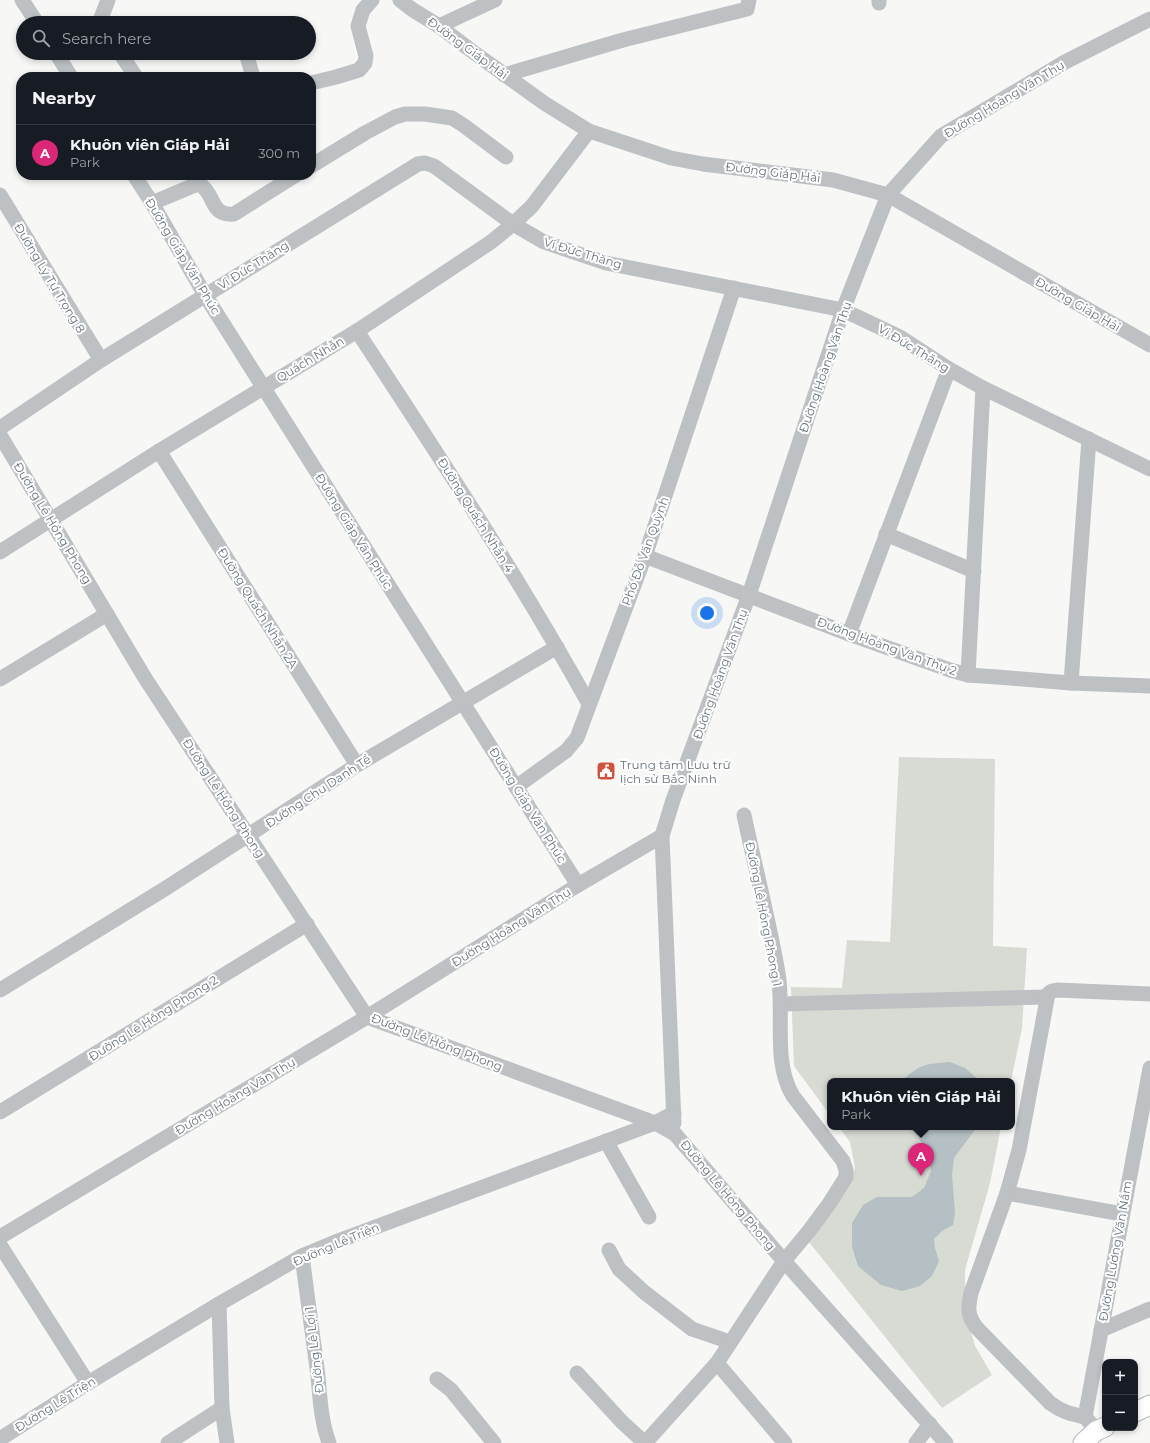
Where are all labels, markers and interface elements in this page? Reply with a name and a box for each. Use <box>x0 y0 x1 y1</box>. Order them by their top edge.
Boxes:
street label: Đường Giáp Hải <box>425 14 511 82</box>
search box <box>16 16 316 60</box>
icon: search <box>30 27 52 49</box>
text: Search here <box>62 29 151 48</box>
street label: Đường Hoàng Văn Thụ <box>941 57 1067 141</box>
text: Nearby <box>32 88 96 108</box>
text: Khuôn viên Giáp Hải <box>70 135 230 154</box>
text: A <box>40 145 50 161</box>
text: 300 m <box>258 145 300 161</box>
text: Park <box>70 154 100 170</box>
street label: Đường Giáp Hải <box>725 159 821 185</box>
street label: Đường Giáp Văn Phúc <box>142 195 224 317</box>
street label: Đường Lý Tự Trọng 8 <box>11 220 89 336</box>
street label: Vi Đức Thăng <box>542 234 624 272</box>
street label: Vi Đức Thăng <box>215 237 291 293</box>
street label: Đường Giáp Hải <box>1033 274 1123 334</box>
street label: Đường Hoàng Văn Thụ <box>795 299 855 435</box>
street label: Vi Đức Thăng <box>876 321 952 375</box>
street label: Quách Nhẫn <box>273 333 347 385</box>
street label: Đường Quách Nhẫn 4 <box>435 455 517 575</box>
street label: Đường Lê Hồng Phong <box>11 459 95 587</box>
street label: Đường Giáp Văn Phúc <box>312 470 396 592</box>
street label: Phố Đỗ Văn Quỳnh <box>618 494 672 608</box>
street label: Đường Quách Nhẫn 2A <box>215 545 302 672</box>
your location <box>697 603 717 623</box>
street label: Đường Hoàng Văn Thụ <box>689 607 751 741</box>
street label: Đường Hoàng Văn Thụ 2 <box>815 614 959 678</box>
street label: Đường Lê Hồng Phong <box>180 735 268 861</box>
street label: Đường Giáp Văn Phúc <box>486 744 570 866</box>
street label: Đường Chu Danh Tể <box>263 751 373 831</box>
place label: Trung tâm Lưu trữ lịch sử Bắc Ninh <box>620 757 731 786</box>
public building icon: Trung tâm Lưu trữ lịch sử Bắc Ninh <box>595 760 617 782</box>
street label: Đường Lê Hồng Phong 1 <box>743 840 785 988</box>
street label: Đường Hoàng Văn Thụ <box>449 884 573 970</box>
street label: Đường Lê Hồng Phong 2 <box>86 972 221 1064</box>
street label: Đường Lê Hồng Phong <box>369 1010 505 1074</box>
street label: Đường Hoàng Văn Thụ <box>172 1054 298 1138</box>
popup <box>827 1078 1015 1130</box>
text: Khuôn viên Giáp Hải <box>841 1087 1001 1106</box>
text: Park <box>841 1106 871 1122</box>
street label: Đường Lê Hồng Phong <box>677 1137 779 1253</box>
pin: A <box>908 1143 934 1176</box>
street label: Đường Lương Văn Nắm <box>1095 1180 1135 1322</box>
street label: Đường Lê Triện <box>291 1219 381 1269</box>
street label: Đường Lê Lợi 1 <box>301 1306 327 1394</box>
map controls <box>1102 1359 1138 1431</box>
button: + <box>1102 1359 1138 1395</box>
street label: Đường Lê Triện <box>12 1373 98 1435</box>
button: − <box>1102 1395 1138 1431</box>

